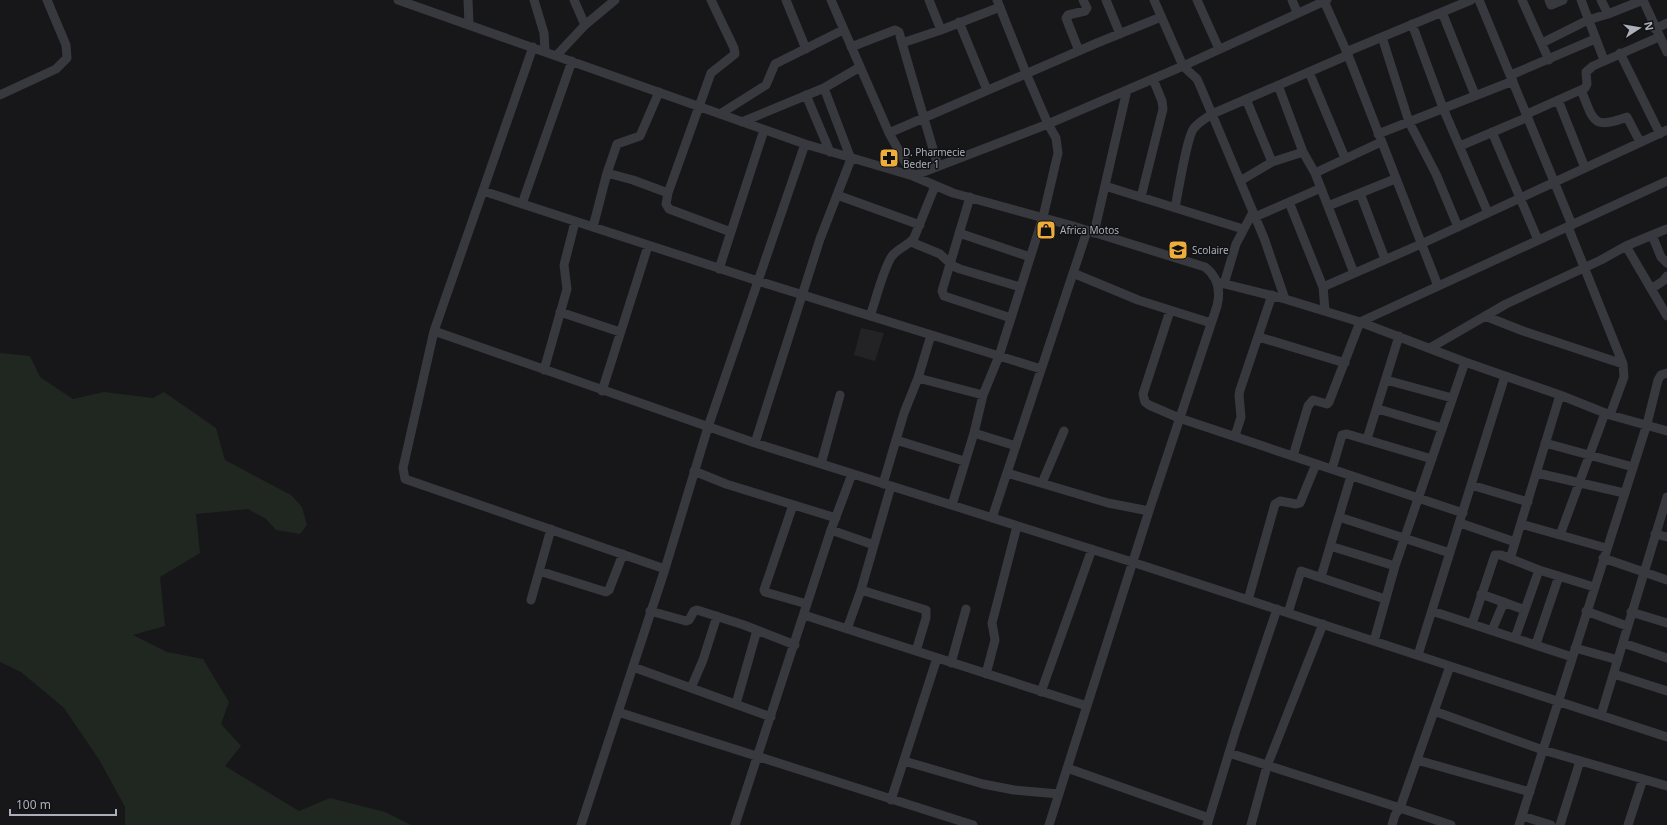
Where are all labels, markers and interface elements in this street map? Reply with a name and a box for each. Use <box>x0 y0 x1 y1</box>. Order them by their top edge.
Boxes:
north arrow <box>1619 8 1659 48</box>
text: N <box>1641 20 1658 32</box>
place label: D. Pharmecie Beder 1 <box>903 145 966 171</box>
pharmacy icon: D. Pharmecie Beder 1 <box>878 147 900 169</box>
shop icon: Africa Motos <box>1035 219 1057 241</box>
place label: Africa Motos <box>1060 223 1119 237</box>
school or university icon: Scolaire <box>1167 239 1189 261</box>
place label: Scolaire <box>1192 243 1229 257</box>
scale bar <box>10 791 116 817</box>
text: 100 m <box>16 796 51 813</box>

